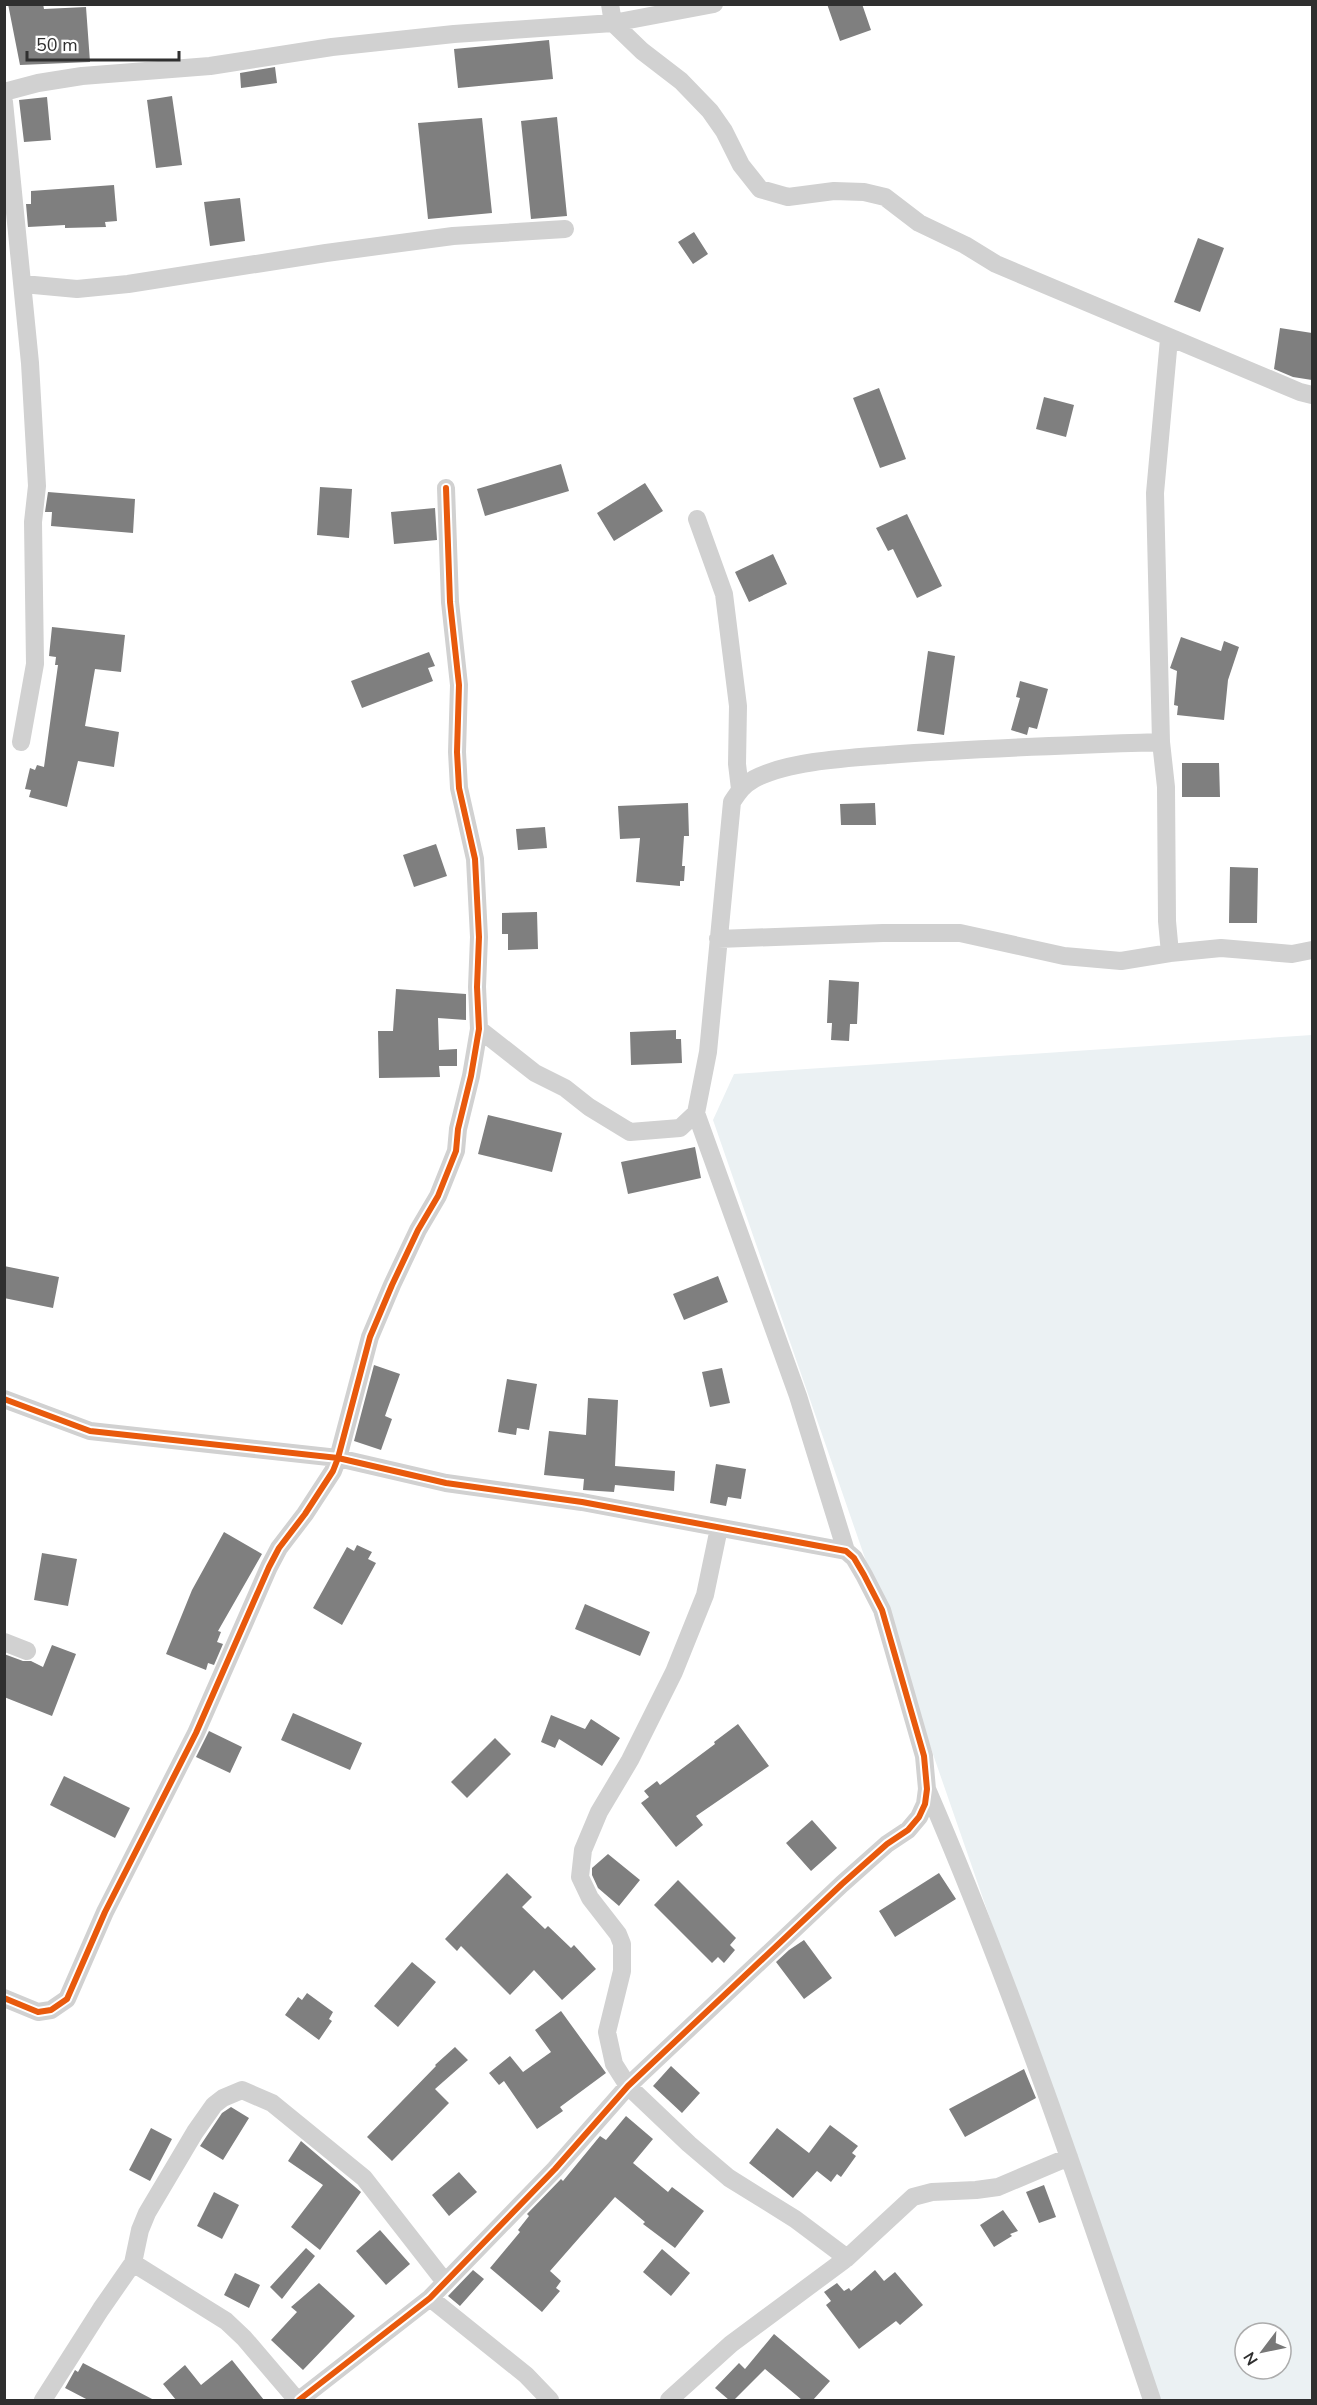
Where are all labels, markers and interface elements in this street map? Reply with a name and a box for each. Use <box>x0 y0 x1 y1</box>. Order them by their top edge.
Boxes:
scale bar <box>27 24 178 62</box>
text: 50 m <box>36 33 78 57</box>
north arrow <box>1233 2321 1293 2381</box>
text: N <box>1239 2348 1264 2369</box>

